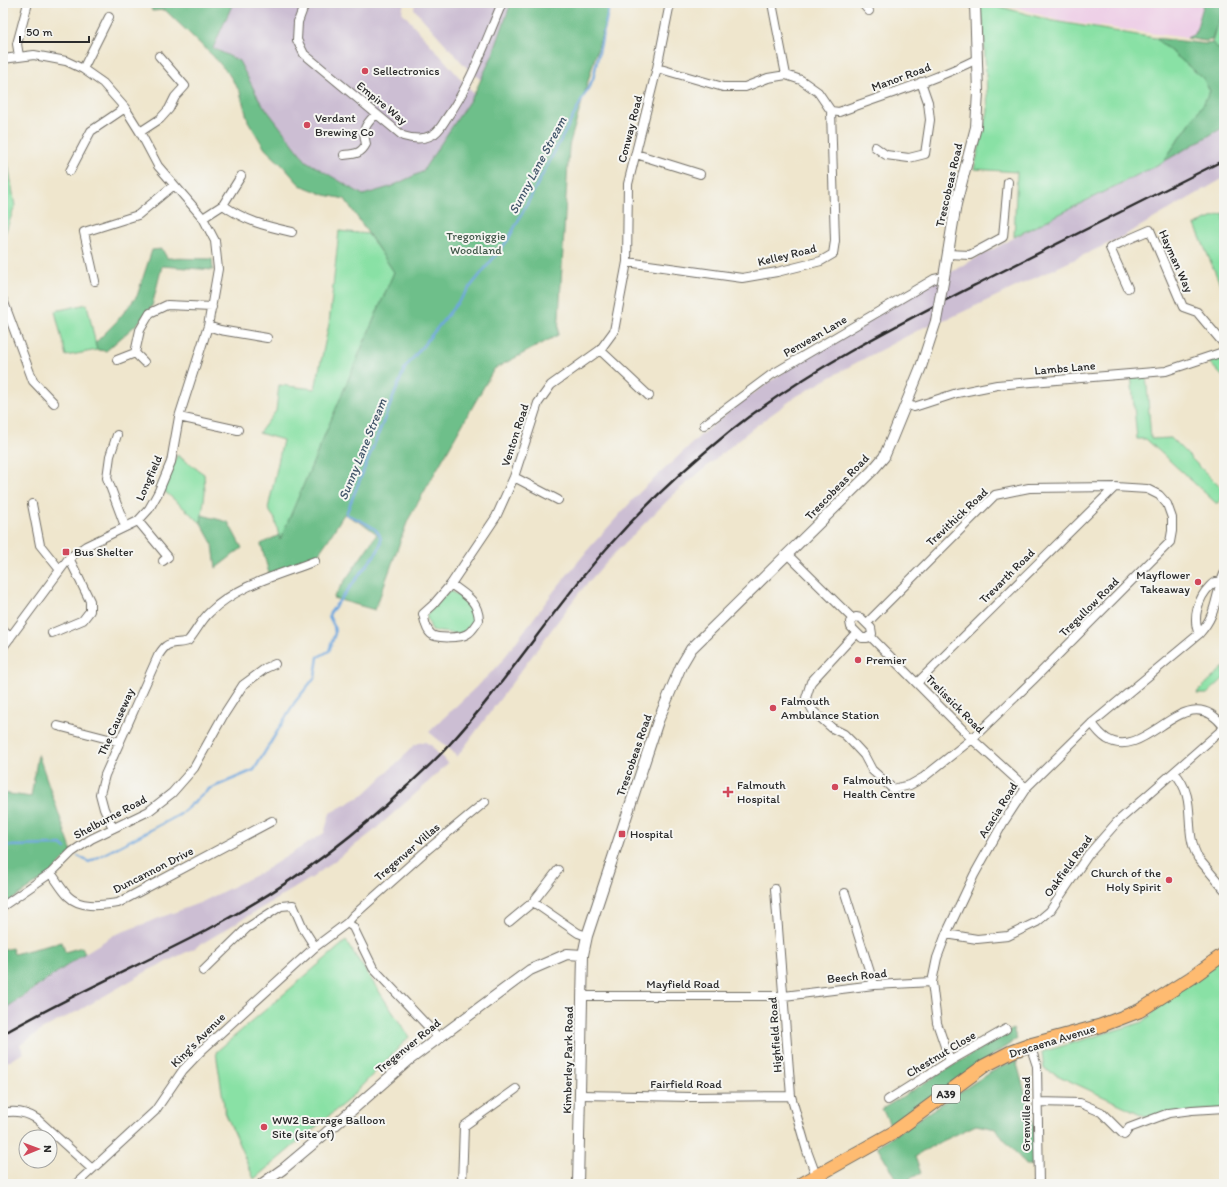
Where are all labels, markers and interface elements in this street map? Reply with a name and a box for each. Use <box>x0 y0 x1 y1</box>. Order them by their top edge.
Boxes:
scale bar <box>20 18 89 44</box>
text: 50 m <box>26 25 52 39</box>
street label: Manor Road <box>869 60 933 94</box>
place label: Sellectronics <box>373 64 440 78</box>
marker: Sellectronics <box>360 66 370 76</box>
street label: Empire Way <box>354 78 410 128</box>
street label: Conway Road <box>615 93 645 164</box>
place label: Verdant Brewing Co <box>315 111 374 139</box>
water label: Sunny Lane Stream <box>505 114 569 217</box>
marker: Verdant Brewing Co <box>302 120 312 130</box>
street label: Trescobeas Road <box>933 141 966 228</box>
street label: Hayman Way <box>1156 227 1196 295</box>
park label: Tregoniggie Woodland <box>446 229 506 257</box>
street label: Kelley Road <box>756 241 818 269</box>
street label: Penvean Lane <box>781 312 849 360</box>
street label: Lambs Lane <box>1034 358 1096 378</box>
water label: Sunny Lane Stream <box>335 396 390 502</box>
street label: Venton Road <box>498 401 532 468</box>
street label: Trescobeas Road <box>802 451 872 523</box>
street label: Longfield <box>133 453 165 503</box>
street label: Trevithick Road <box>923 485 991 549</box>
place label: Bus Shelter <box>74 545 134 559</box>
street label: Trevarth Road <box>977 545 1038 606</box>
marker: Bus Shelter <box>61 547 71 557</box>
place label: Mayflower Takeaway <box>1136 568 1190 596</box>
street label: Tregullow Road <box>1056 574 1122 640</box>
marker: Mayflower Takeaway <box>1193 577 1203 587</box>
place label: Premier <box>866 653 907 667</box>
marker: Premier <box>853 655 863 665</box>
street label: Trelissick Road <box>923 672 987 736</box>
street label: The Causeway <box>95 686 137 758</box>
place label: Falmouth Ambulance Station <box>781 694 880 722</box>
marker: Falmouth Ambulance Station <box>768 703 778 713</box>
street label: Trescobeas Road <box>613 712 655 798</box>
place label: Falmouth Health Centre <box>843 773 915 801</box>
place label: Falmouth Hospital <box>737 778 786 806</box>
street label: Acacia Road <box>975 779 1021 840</box>
marker: Falmouth Health Centre <box>830 782 840 792</box>
marker: Falmouth Hospital <box>722 786 734 798</box>
street label: Shelburne Road <box>71 792 149 842</box>
street label: Tregenver Villas <box>372 820 442 884</box>
place label: Hospital <box>630 827 674 841</box>
marker: Hospital <box>617 829 627 839</box>
street label: Oakfield Road <box>1041 832 1095 900</box>
street label: Duncannon Drive <box>110 844 196 896</box>
place label: Church of the Holy Spirit <box>1091 866 1162 894</box>
marker: Church of the Holy Spirit <box>1164 875 1174 885</box>
street label: Beech Road <box>826 966 888 986</box>
street label: Mayfield Road <box>646 977 720 991</box>
street label: Highfield Road <box>765 996 785 1073</box>
street label: Kimberley Park Road <box>560 1006 576 1114</box>
street label: King's Avenue <box>168 1010 228 1070</box>
street label: Tregenver Road <box>373 1015 444 1076</box>
street label: Dracaena Avenue <box>1007 1021 1097 1061</box>
street label: Chestnut Close <box>904 1028 979 1080</box>
street label: Grenville Road <box>1019 1076 1033 1151</box>
street label: Fairfield Road <box>650 1077 722 1091</box>
road number: A39 <box>932 1085 960 1103</box>
place label: WW2 Barrage Balloon Site (site of) <box>272 1113 385 1141</box>
marker: WW2 Barrage Balloon Site (site of) <box>259 1122 269 1132</box>
north arrow <box>18 1129 58 1169</box>
text: N <box>41 1145 54 1153</box>

